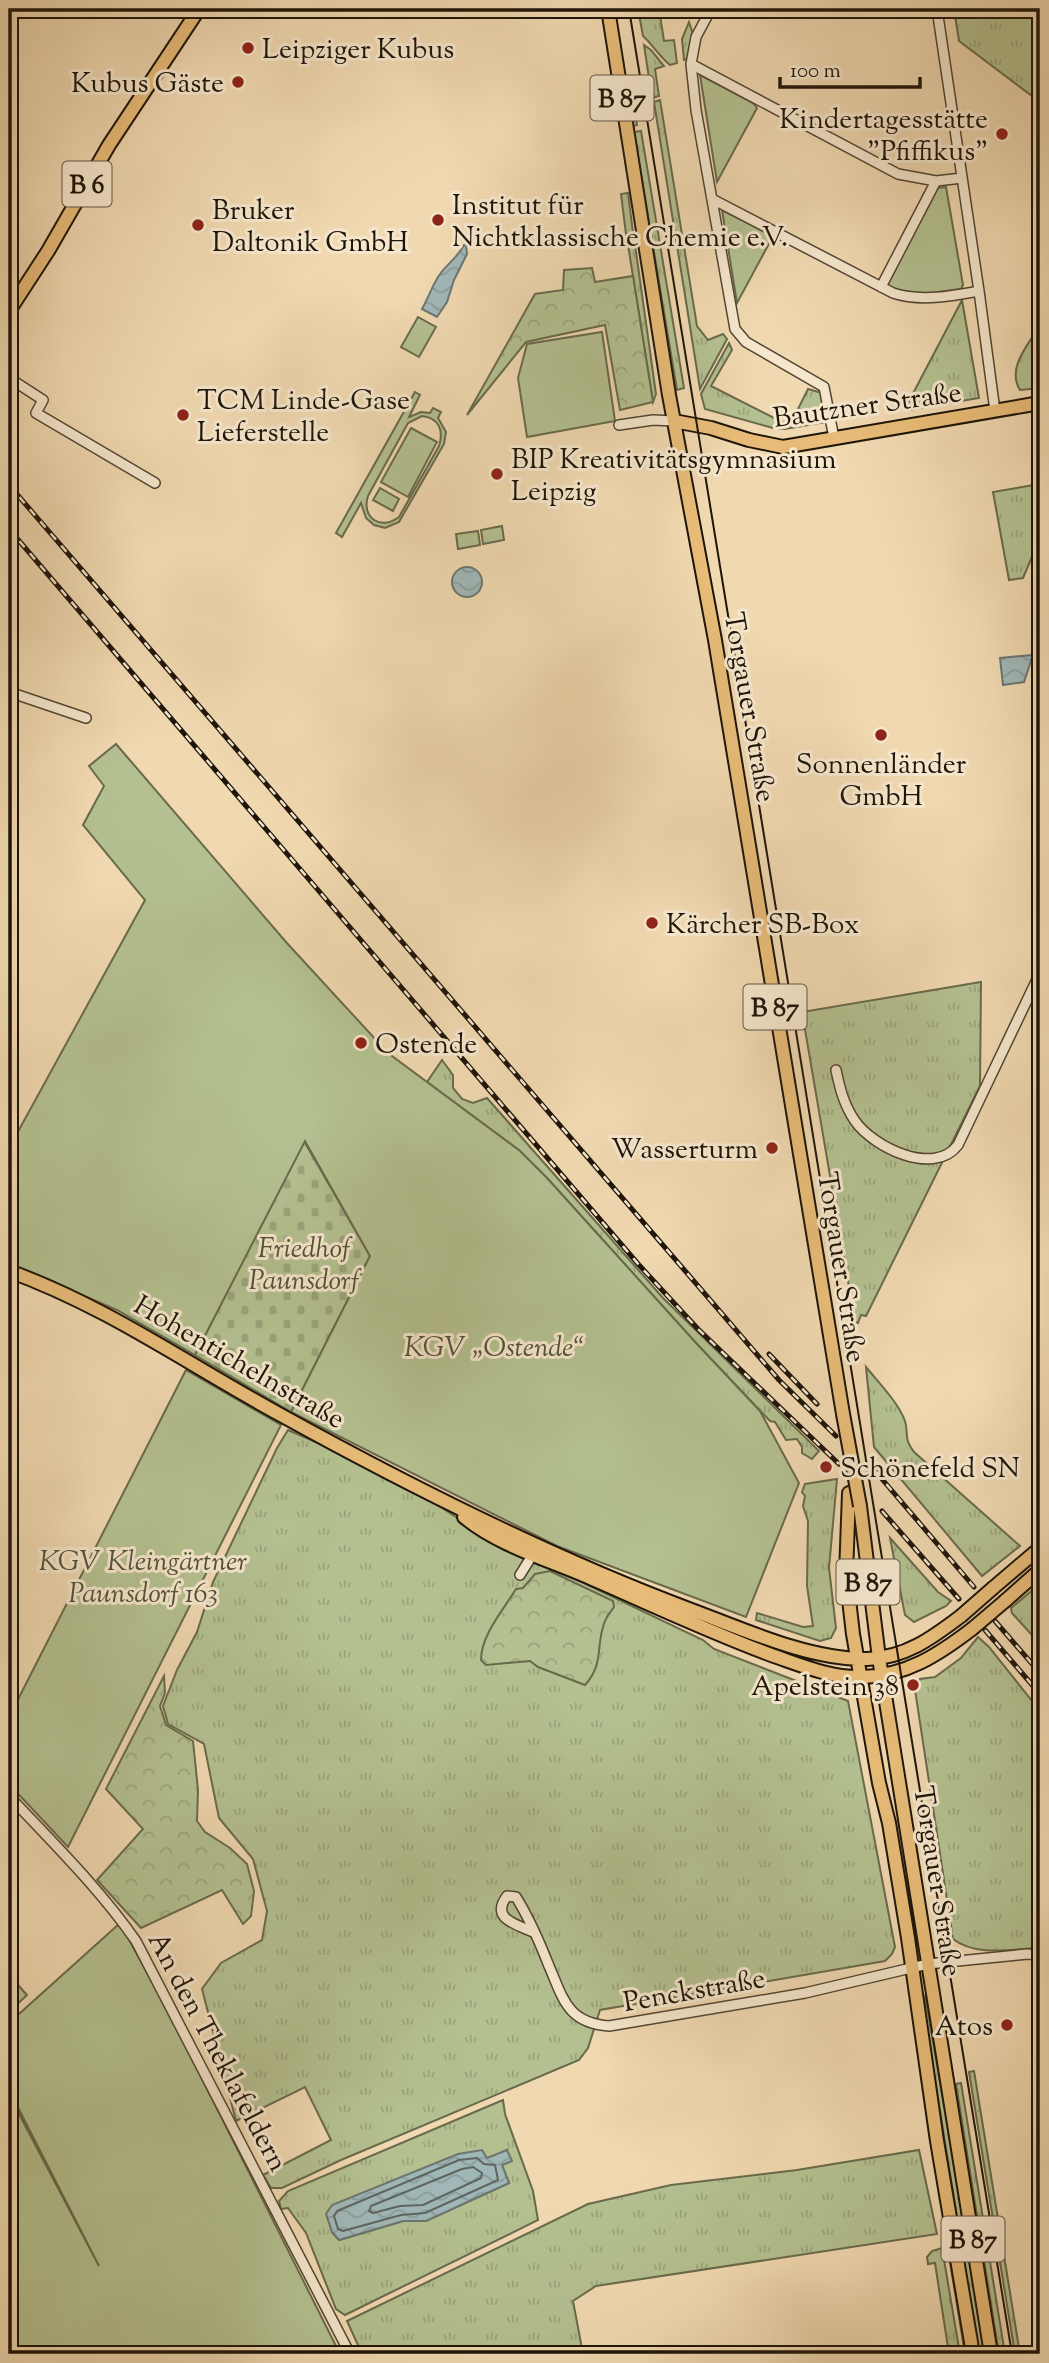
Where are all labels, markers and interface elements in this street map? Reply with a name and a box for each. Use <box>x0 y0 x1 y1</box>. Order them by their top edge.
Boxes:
place label: Leipziger Kubus <box>262 31 454 71</box>
marker: Leipziger Kubus <box>240 40 256 56</box>
scale bar <box>780 46 920 90</box>
text: 100 m <box>790 57 841 87</box>
place label: Kubus Gäste <box>71 65 224 105</box>
marker: Kubus Gäste <box>230 74 246 90</box>
road number: B 87 <box>590 76 654 120</box>
place label: Kindertagesstätte "Pfiffikus" <box>779 101 988 173</box>
marker: Kindertagesstätte "Pfiffikus" <box>994 126 1010 142</box>
road number: B 6 <box>62 162 112 206</box>
place label: Institut für Nichtklassische Chemie e.V. <box>452 187 788 259</box>
place label: Bruker Daltonik GmbH <box>212 192 408 264</box>
marker: Institut für Nichtklassische Chemie e.V. <box>430 212 446 228</box>
marker: Bruker Daltonik GmbH <box>190 217 206 233</box>
street label: Bautzner Straße <box>771 374 964 440</box>
place label: TCM Linde-Gase Lieferstelle <box>197 382 410 454</box>
marker: TCM Linde-Gase Lieferstelle <box>175 407 191 423</box>
place label: BIP Kreativitätsgymnasium Leipzig <box>511 441 836 513</box>
marker: BIP Kreativitätsgymnasium Leipzig <box>489 466 505 482</box>
street label: Torgauer Straße <box>712 609 784 806</box>
marker: Sonnenländer GmbH <box>873 727 889 743</box>
place label: Sonnenländer GmbH <box>796 746 967 818</box>
place label: Kärcher SB-Box <box>666 906 859 946</box>
marker: Kärcher SB-Box <box>644 915 660 931</box>
road number: B 87 <box>744 984 806 1030</box>
place label: Ostende <box>375 1026 477 1066</box>
marker: Ostende <box>353 1035 369 1051</box>
place label: Wasserturm <box>611 1131 758 1171</box>
marker: Wasserturm <box>764 1140 780 1156</box>
street label: Torgauer Straße <box>805 1169 875 1366</box>
park label: Friedhof Paunsdorf <box>249 1230 362 1302</box>
street label: Hohentichelnstraße <box>125 1287 352 1440</box>
park label: KGV „Ostende“ <box>404 1329 584 1369</box>
place label: Schönefeld SN <box>840 1450 1020 1490</box>
marker: Schönefeld SN <box>818 1459 834 1475</box>
park label: KGV Kleingärtner Paunsdorf 163 <box>39 1543 247 1615</box>
road number: B 87 <box>836 1560 900 1604</box>
place label: Apelstein 38 <box>751 1668 899 1708</box>
marker: Apelstein 38 <box>905 1677 921 1693</box>
street label: Torgauer Straße <box>901 1783 971 1980</box>
street label: An den Theklafeldern <box>136 1925 297 2179</box>
street label: Penckstraße <box>620 1960 769 2024</box>
place label: Atos <box>935 2008 993 2048</box>
marker: Atos <box>999 2017 1015 2033</box>
road number: B 87 <box>942 2216 1004 2262</box>

